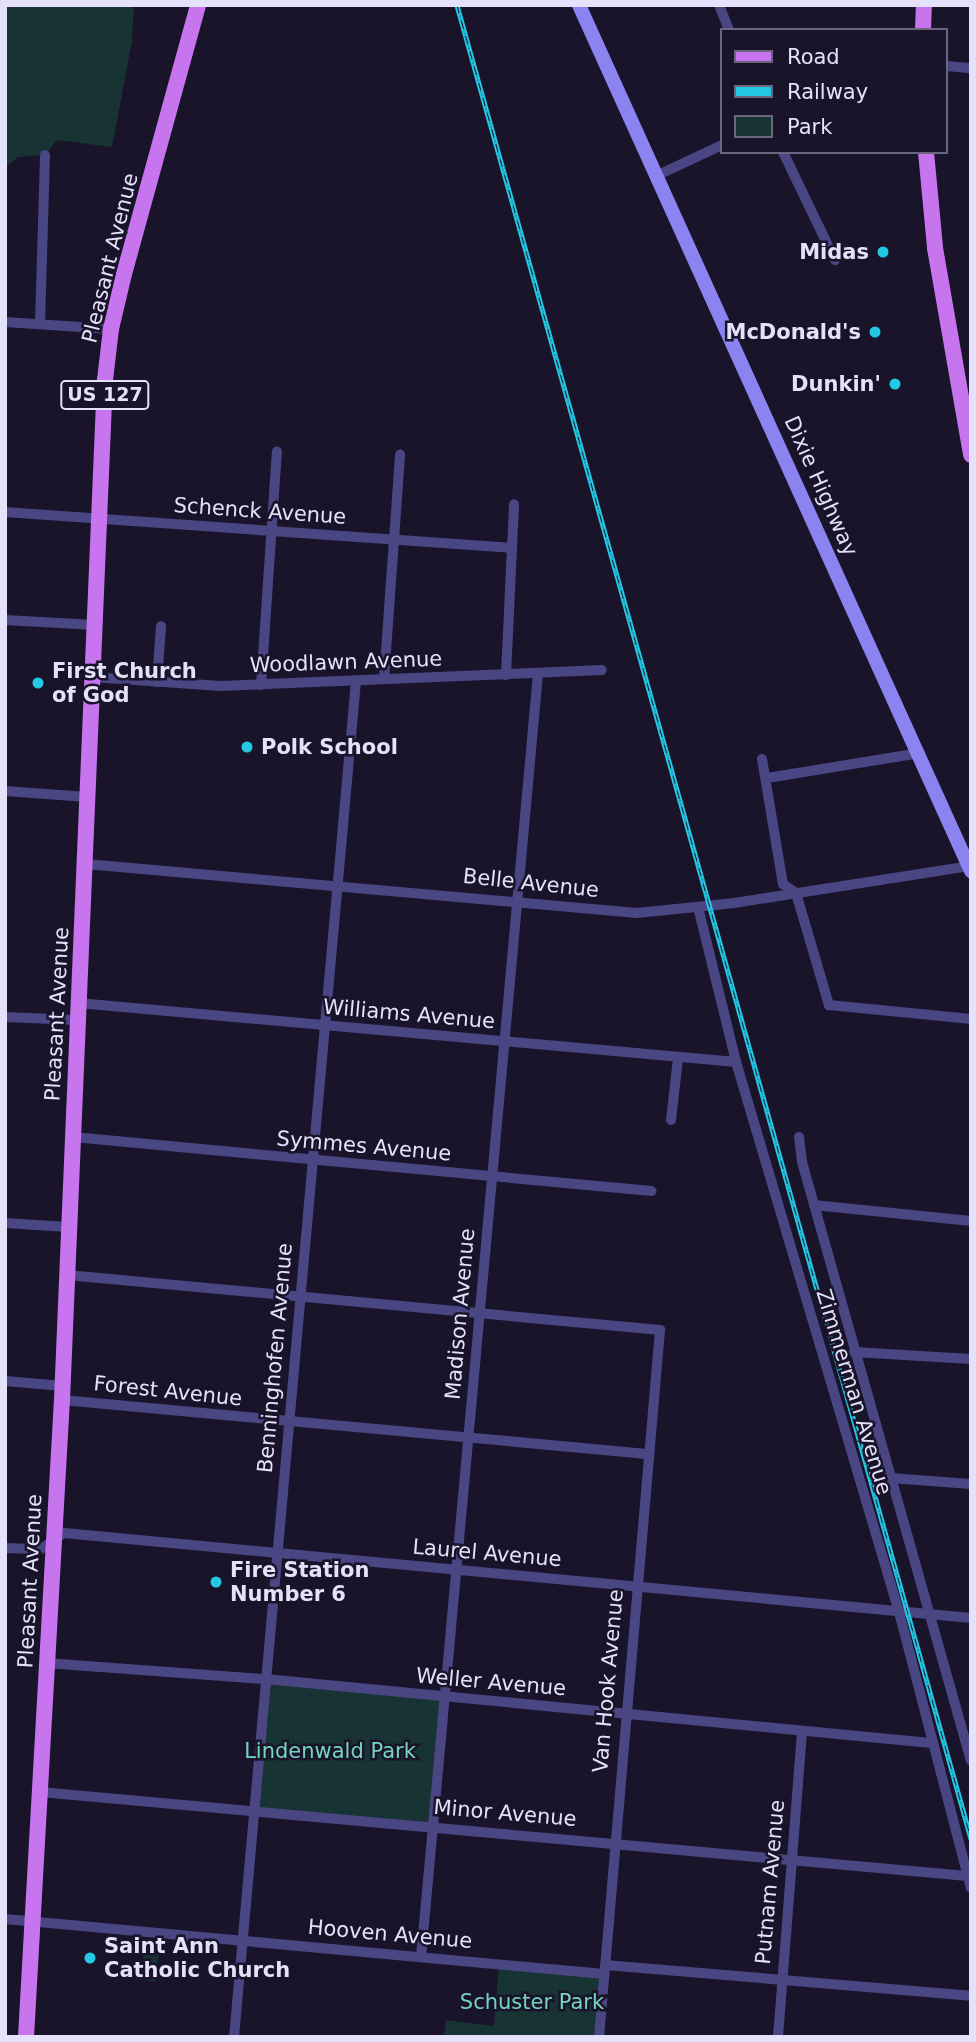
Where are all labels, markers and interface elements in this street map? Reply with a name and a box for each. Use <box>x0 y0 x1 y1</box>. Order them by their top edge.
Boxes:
legend <box>720 28 948 154</box>
text: Road <box>787 45 840 69</box>
text: Railway <box>787 80 868 104</box>
text: Park <box>787 115 832 139</box>
street label: Pleasant Avenue <box>77 170 143 346</box>
place label: Midas <box>799 239 869 265</box>
marker: Midas <box>875 244 891 260</box>
place label: McDonald's <box>726 319 861 345</box>
marker: McDonald's <box>867 324 883 340</box>
place label: Dunkin' <box>791 371 881 397</box>
marker: Dunkin' <box>887 376 903 392</box>
road number: US 127 <box>60 380 150 410</box>
street label: Dixie Highway <box>779 412 863 560</box>
street label: Schenck Avenue <box>173 492 347 530</box>
street label: Woodlawn Avenue <box>249 646 443 678</box>
place label: First Church of God <box>52 658 197 708</box>
marker: First Church of God <box>30 675 46 691</box>
place label: Polk School <box>261 734 398 760</box>
marker: Polk School <box>239 739 255 755</box>
street label: Belle Avenue <box>462 863 600 903</box>
street label: Pleasant Avenue <box>40 926 74 1102</box>
street label: Williams Avenue <box>322 994 496 1034</box>
street label: Symmes Avenue <box>276 1126 452 1166</box>
street label: Madison Avenue <box>440 1227 480 1401</box>
street label: Benninghofen Avenue <box>252 1242 298 1474</box>
street label: Zimmerman Avenue <box>811 1286 897 1498</box>
street label: Forest Avenue <box>93 1371 243 1411</box>
street label: Pleasant Avenue <box>13 1493 47 1669</box>
street label: Laurel Avenue <box>411 1534 563 1572</box>
place label: Fire Station Number 6 <box>230 1557 369 1607</box>
marker: Fire Station Number 6 <box>208 1574 224 1590</box>
street label: Van Hook Avenue <box>587 1588 629 1774</box>
street label: Weller Avenue <box>415 1663 567 1701</box>
park label: Lindenwald Park <box>244 1738 416 1764</box>
street label: Minor Avenue <box>432 1794 578 1832</box>
street label: Putnam Avenue <box>750 1799 790 1965</box>
street label: Hooven Avenue <box>307 1914 473 1954</box>
place label: Saint Ann Catholic Church <box>104 1933 290 1983</box>
marker: Saint Ann Catholic Church <box>82 1950 98 1966</box>
park label: Schuster Park <box>460 1989 604 2015</box>

